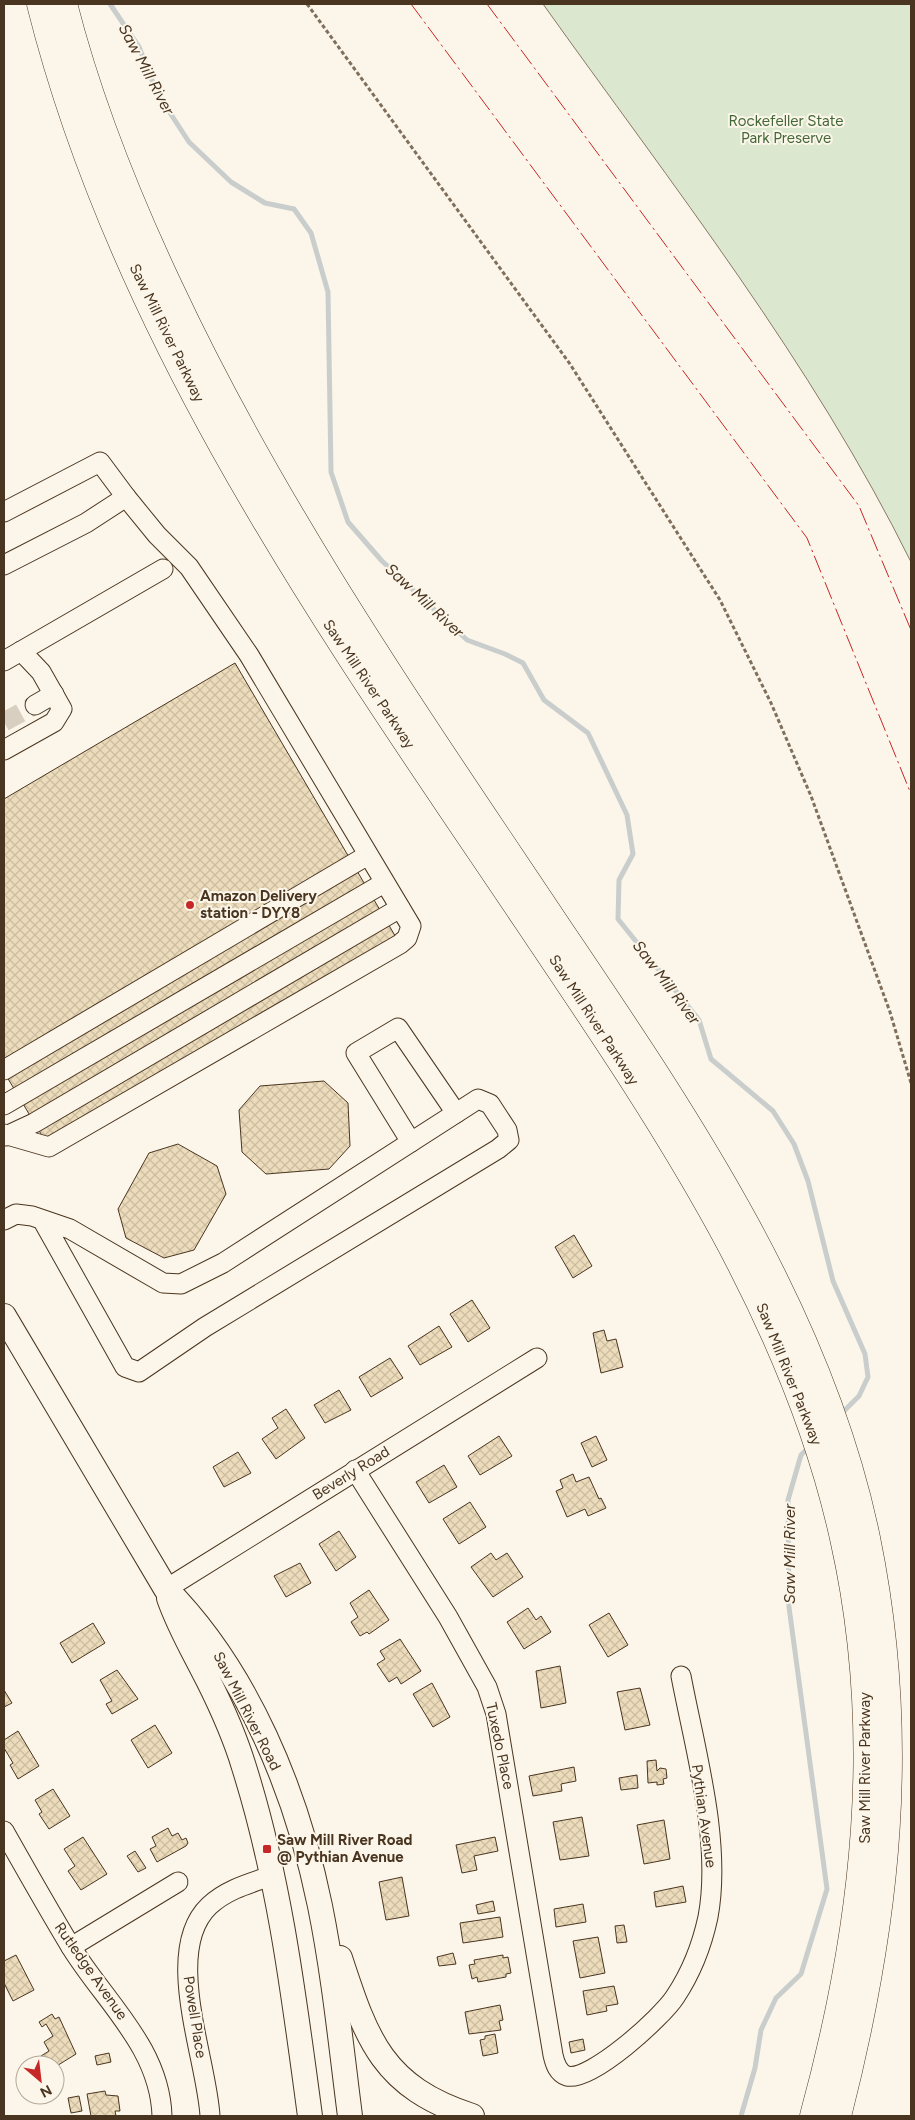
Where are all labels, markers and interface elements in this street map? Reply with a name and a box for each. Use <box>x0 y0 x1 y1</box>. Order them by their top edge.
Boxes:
water label: Saw Mill River <box>115 21 179 118</box>
park label: Rockefeller State Park Preserve <box>728 112 844 147</box>
street label: Saw Mill River Parkway <box>126 261 208 405</box>
water label: Saw Mill River <box>382 559 468 642</box>
street label: Saw Mill River Parkway <box>319 616 419 752</box>
place label: Amazon Delivery station - DYY8 <box>200 887 317 922</box>
marker: Amazon Delivery station - DYY8 <box>184 899 196 911</box>
water label: Saw Mill River <box>629 937 705 1028</box>
street label: Saw Mill River Parkway <box>545 951 643 1089</box>
street label: Saw Mill River Parkway <box>752 1300 826 1448</box>
street label: Beverly Road <box>309 1442 393 1504</box>
water label: Saw Mill River <box>780 1503 799 1604</box>
street label: Saw Mill River Road <box>209 1649 285 1773</box>
street label: Saw Mill River Parkway <box>856 1692 874 1844</box>
street label: Tuxedo Place <box>482 1701 518 1791</box>
street label: Pythian Avenue <box>688 1763 720 1869</box>
place label: Saw Mill River Road @ Pythian Avenue <box>277 1831 412 1866</box>
marker: Saw Mill River Road @ Pythian Avenue <box>261 1843 273 1855</box>
street label: Rutledge Avenue <box>51 1919 131 2023</box>
street label: Powell Place <box>180 1975 210 2059</box>
north arrow <box>15 2055 65 2105</box>
text: N <box>37 2081 55 2101</box>

